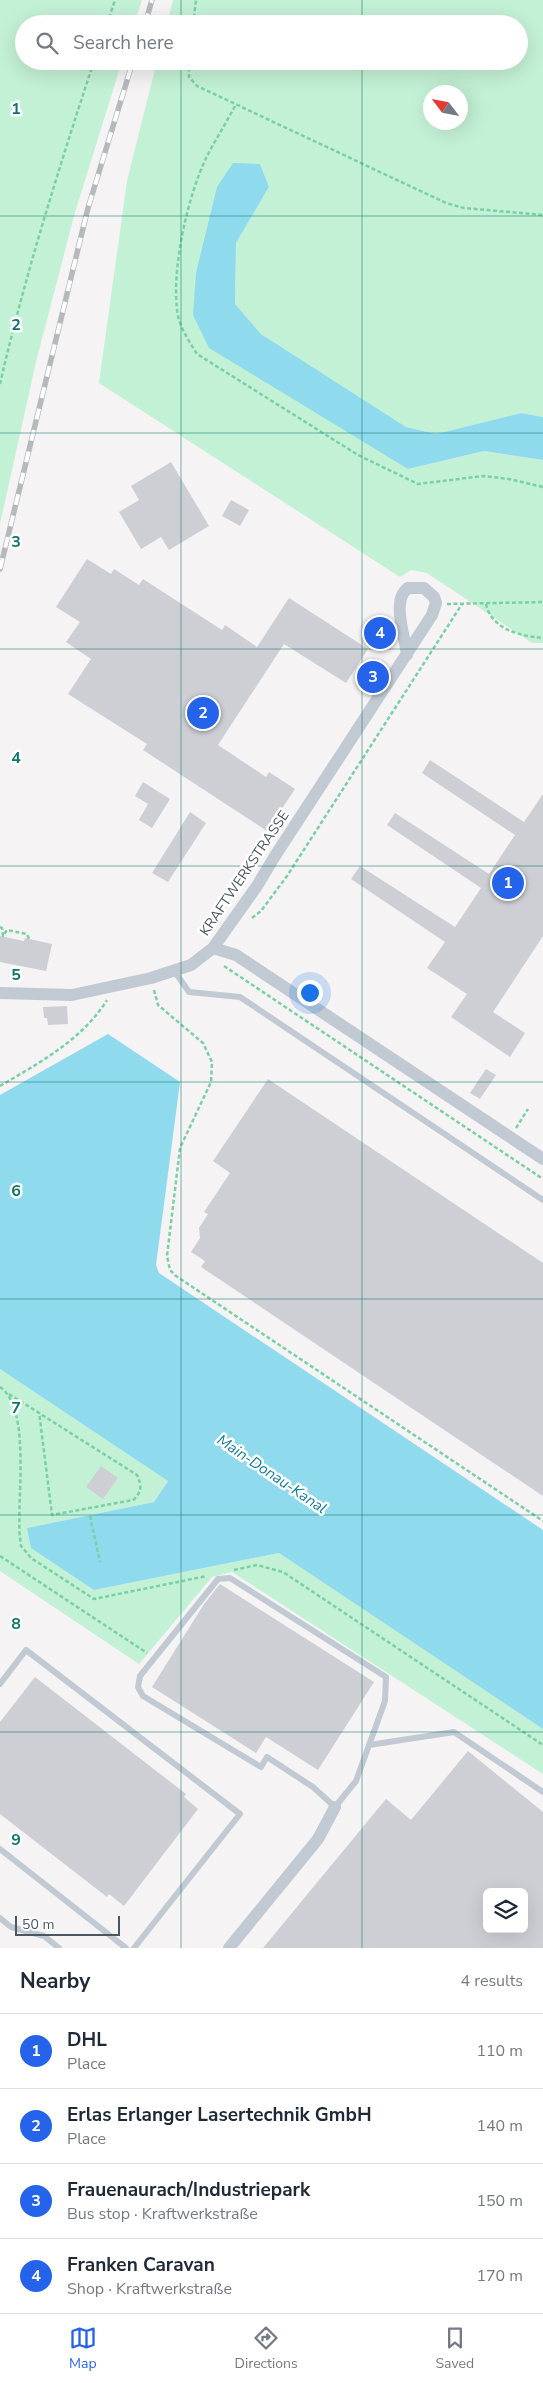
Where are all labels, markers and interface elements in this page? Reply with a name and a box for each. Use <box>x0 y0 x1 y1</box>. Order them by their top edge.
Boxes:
search box <box>15 15 528 70</box>
icon: search <box>33 29 61 57</box>
text: Search here <box>73 30 174 56</box>
north arrow <box>423 85 468 130</box>
text: 1 <box>11 98 21 120</box>
text: 2 <box>11 314 21 336</box>
text: 3 <box>11 531 21 553</box>
pin: 4 <box>364 614 396 652</box>
pin: 3 <box>357 658 389 696</box>
pin: 2 <box>187 694 219 732</box>
text: 4 <box>11 747 21 769</box>
street label: KRAFTWERKSTRASSE <box>195 807 293 940</box>
pin: 1 <box>492 864 524 902</box>
text: 5 <box>11 964 21 986</box>
your location <box>297 980 323 1006</box>
text: 6 <box>11 1180 21 1202</box>
text: 7 <box>11 1397 21 1419</box>
water label: Main-Donau-Kanal <box>213 1430 331 1518</box>
text: 8 <box>11 1613 21 1635</box>
text: 9 <box>11 1829 21 1851</box>
map controls <box>483 1888 528 1933</box>
button: layers <box>483 1888 528 1933</box>
scale bar <box>15 1913 120 1936</box>
text: 50 m <box>22 1915 54 1934</box>
text: Nearby <box>20 1967 90 1995</box>
text: 4 results <box>461 1970 523 1992</box>
text: DHL <box>67 2027 107 2053</box>
text: 1 <box>31 2040 41 2062</box>
text: 110 m <box>476 2040 523 2062</box>
text: Place <box>67 2053 106 2075</box>
text: Erlas Erlanger Lasertechnik GmbH <box>67 2102 372 2128</box>
text: 2 <box>31 2115 41 2137</box>
text: 140 m <box>476 2115 523 2137</box>
text: Place <box>67 2128 106 2150</box>
text: Frauenaurach/Industriepark <box>67 2177 310 2203</box>
text: 3 <box>31 2190 41 2212</box>
text: 150 m <box>476 2190 523 2212</box>
text: Bus stop · Kraftwerkstraße <box>67 2203 258 2225</box>
text: Franken Caravan <box>67 2252 215 2278</box>
text: 4 <box>31 2265 41 2287</box>
text: 170 m <box>476 2265 523 2287</box>
text: Shop · Kraftwerkstraße <box>67 2278 232 2300</box>
tab: Map <box>69 2324 97 2373</box>
tab: Directions <box>235 2324 298 2373</box>
tab: Saved <box>435 2324 474 2373</box>

